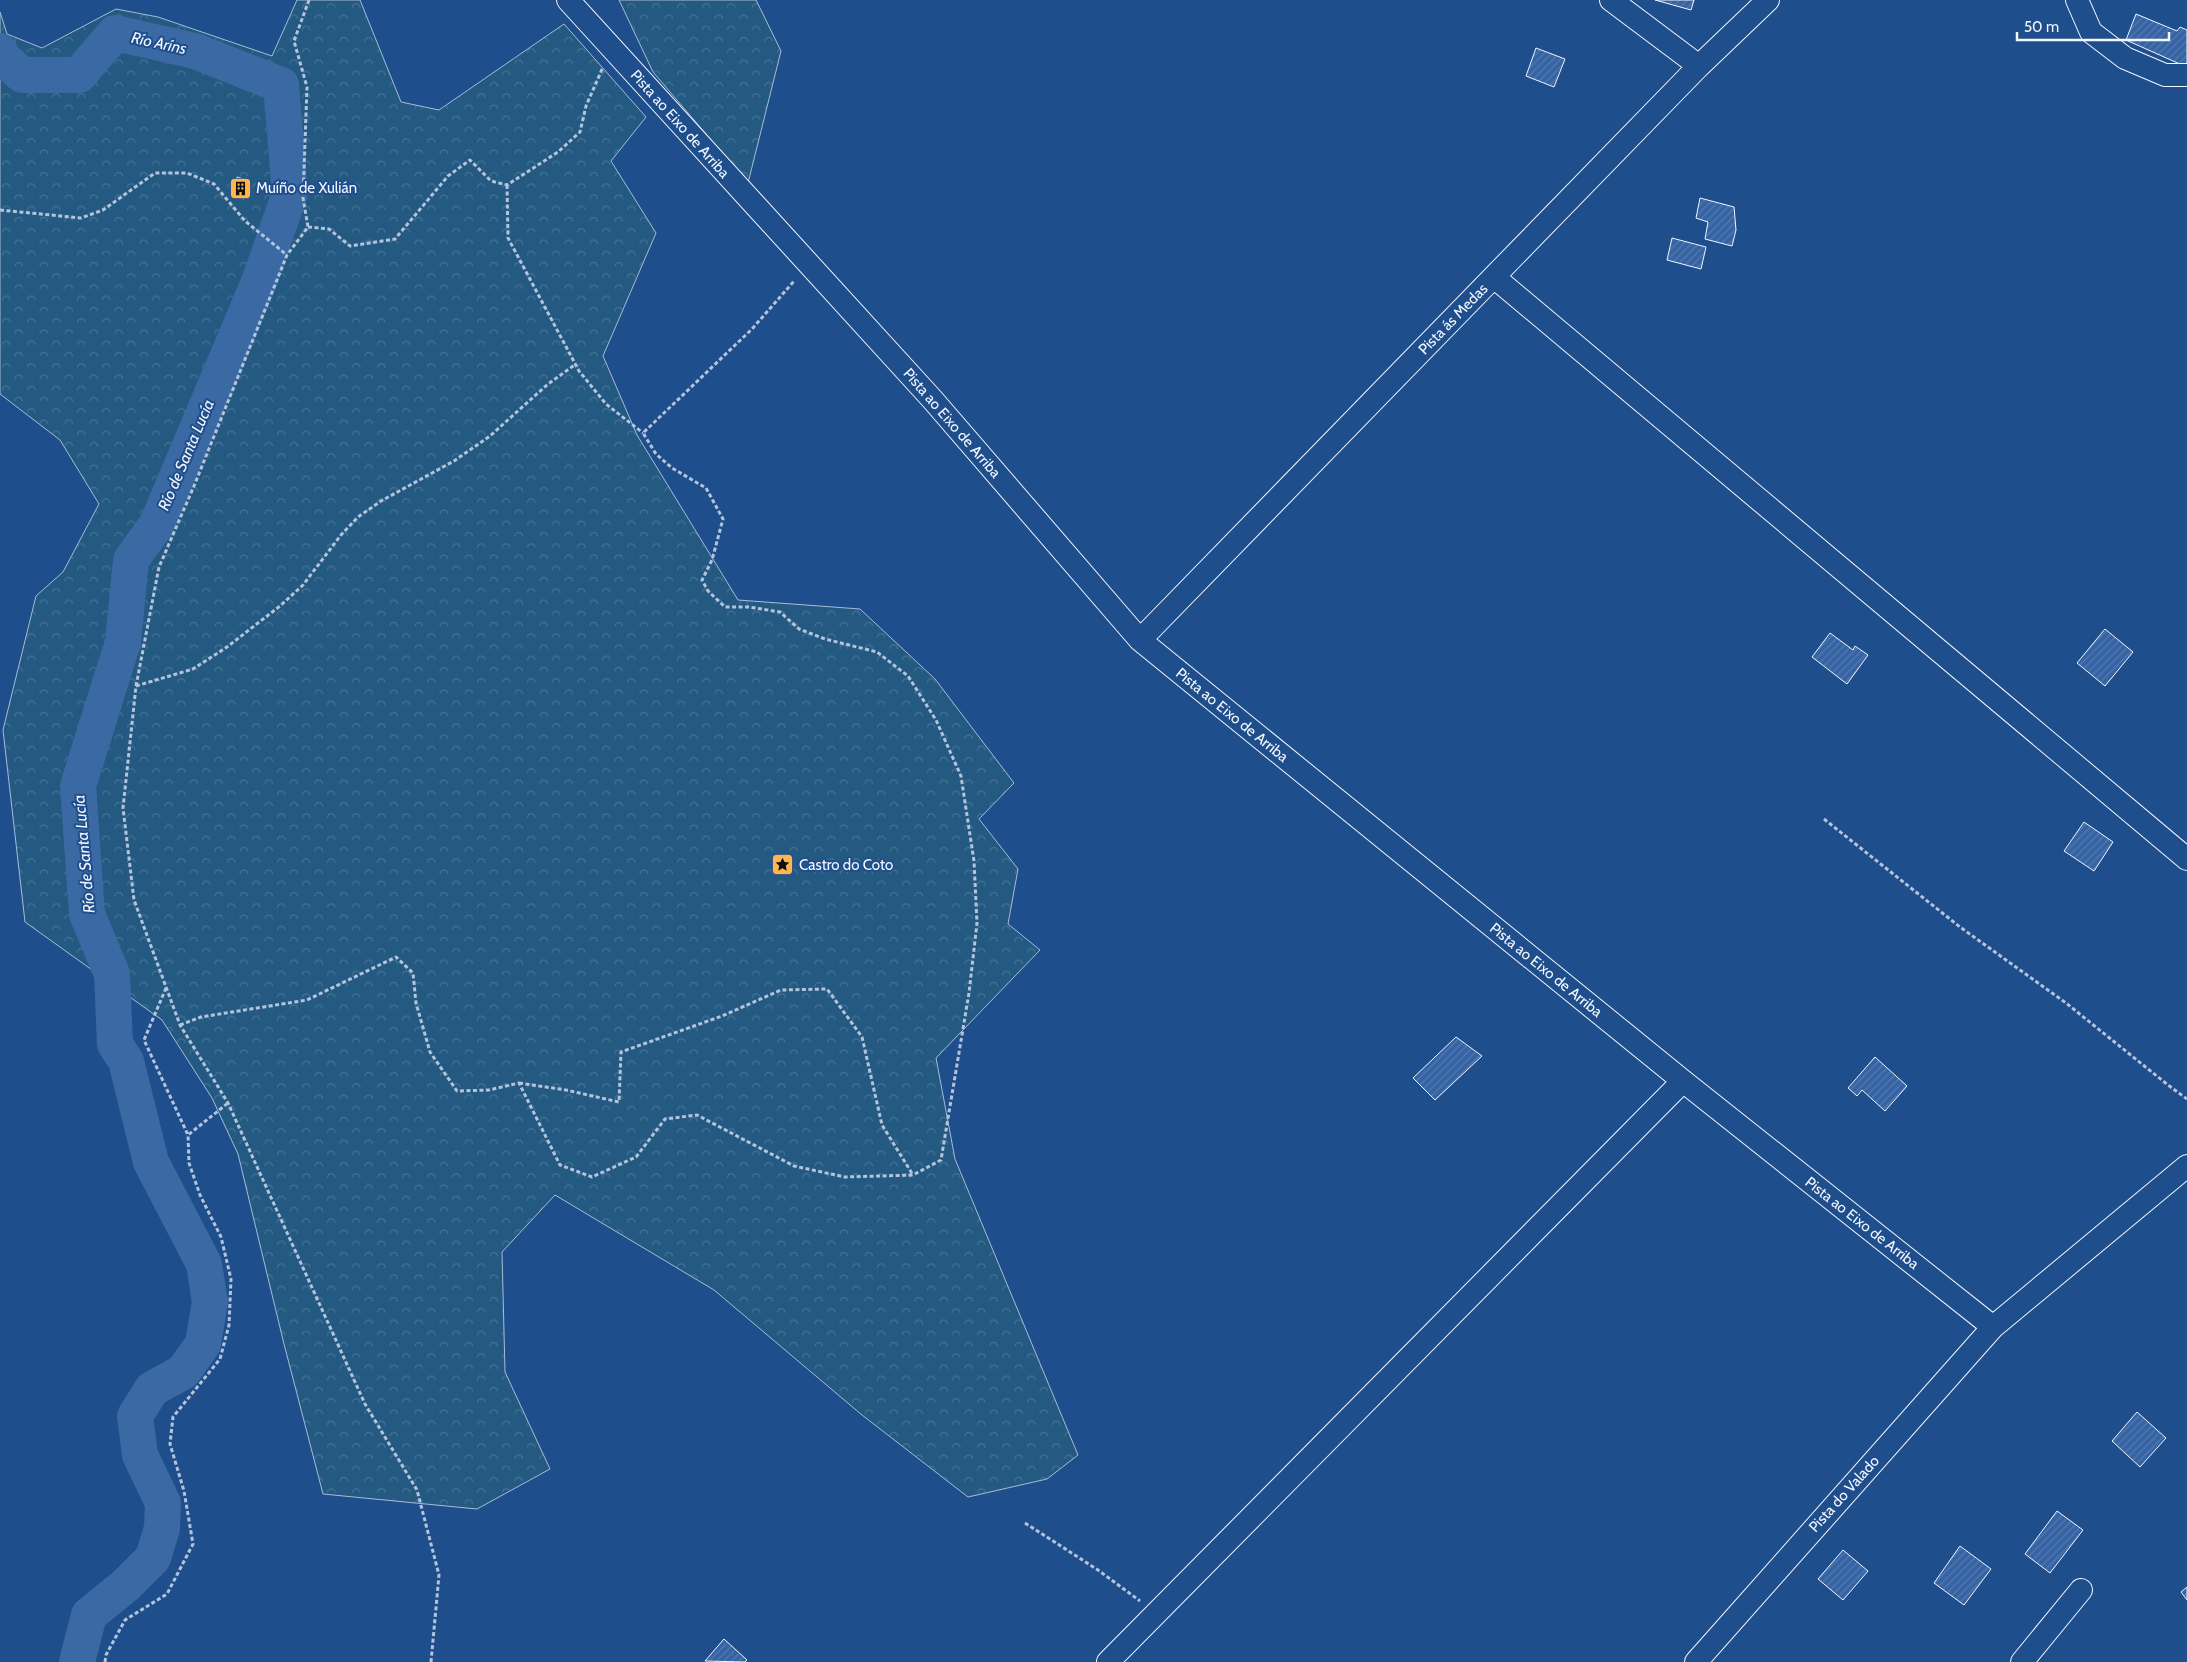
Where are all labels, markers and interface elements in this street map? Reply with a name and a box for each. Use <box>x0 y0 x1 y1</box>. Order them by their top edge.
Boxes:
scale bar <box>2017 10 2170 42</box>
text: 50 m <box>2024 18 2059 36</box>
water label: Río Aríns <box>130 28 188 58</box>
street label: Pista ao Eixo de Arriba <box>627 66 734 182</box>
building icon: Muíño de Xulián <box>228 176 252 200</box>
place label: Muíño de Xulián <box>256 179 357 197</box>
street label: Pista ás Medas <box>1415 280 1491 358</box>
street label: Pista ao Eixo de Arriba <box>899 364 1005 482</box>
water label: Río de Santa Lucía <box>154 397 218 513</box>
street label: Pista ao Eixo de Arriba <box>1172 664 1292 766</box>
water label: Río de Santa Lucía <box>69 794 99 914</box>
place icon: Castro do Coto <box>771 853 795 877</box>
place label: Castro do Coto <box>799 856 893 874</box>
street label: Pista ao Eixo de Arriba <box>1486 919 1606 1021</box>
street label: Pista ao Eixo de Arriba <box>1802 1173 1923 1273</box>
street label: Pista do Valado <box>1805 1452 1883 1536</box>

